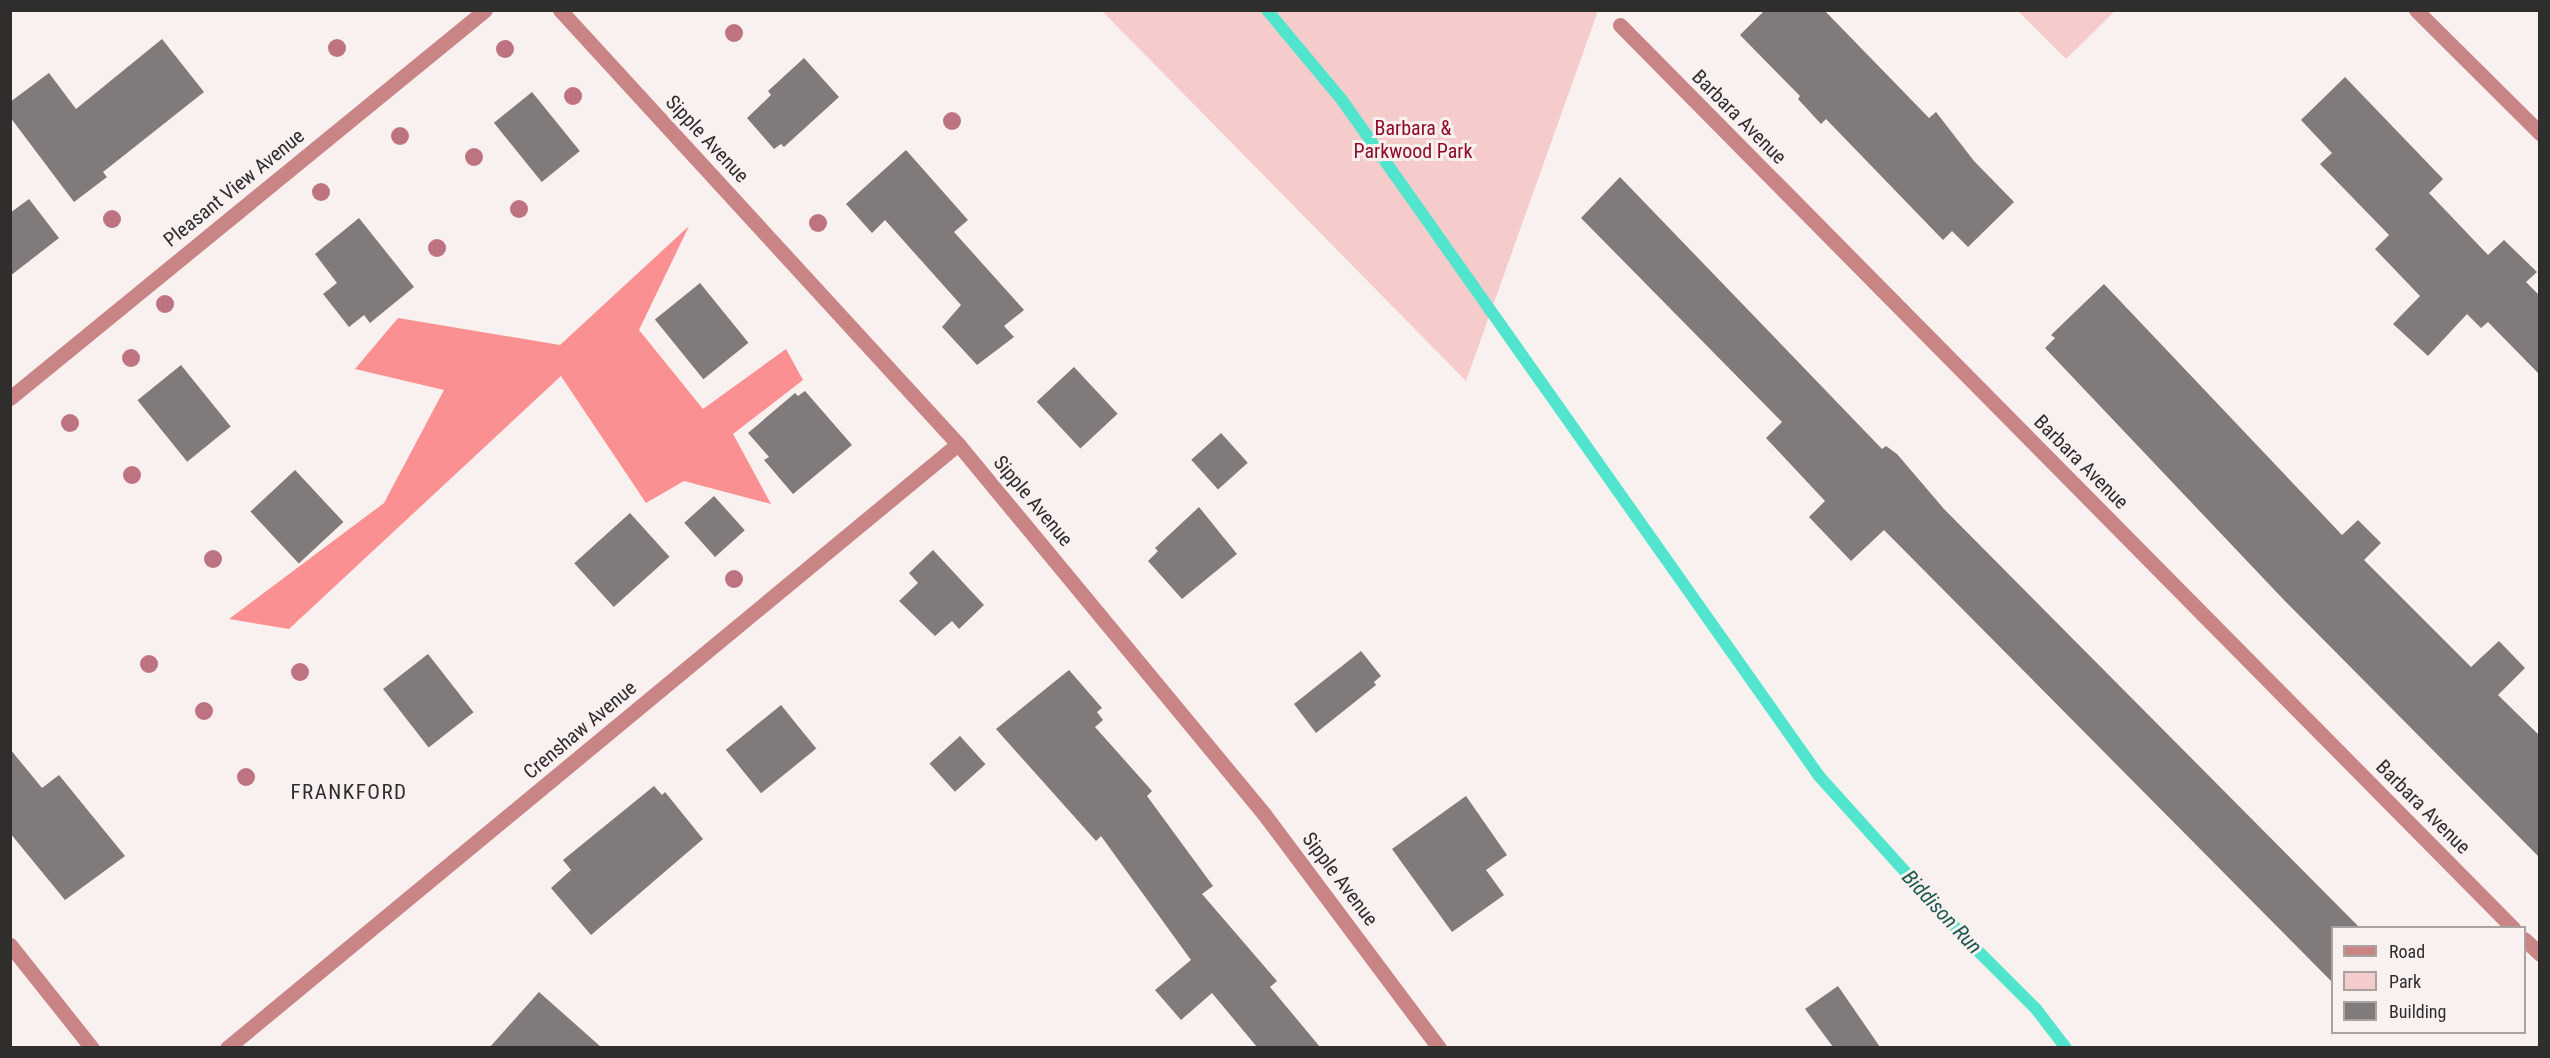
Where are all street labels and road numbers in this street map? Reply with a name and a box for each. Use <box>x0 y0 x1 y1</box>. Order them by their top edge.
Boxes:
street label: Barbara Avenue <box>1687 65 1791 169</box>
street label: Sipple Avenue <box>660 90 754 188</box>
street label: Pleasant View Avenue <box>159 124 309 252</box>
street label: Barbara Avenue <box>2029 410 2133 514</box>
street label: Sipple Avenue <box>988 451 1078 551</box>
street label: Crenshaw Avenue <box>519 676 641 784</box>
street label: Barbara Avenue <box>2371 755 2475 859</box>
street label: Sipple Avenue <box>1297 828 1383 930</box>

